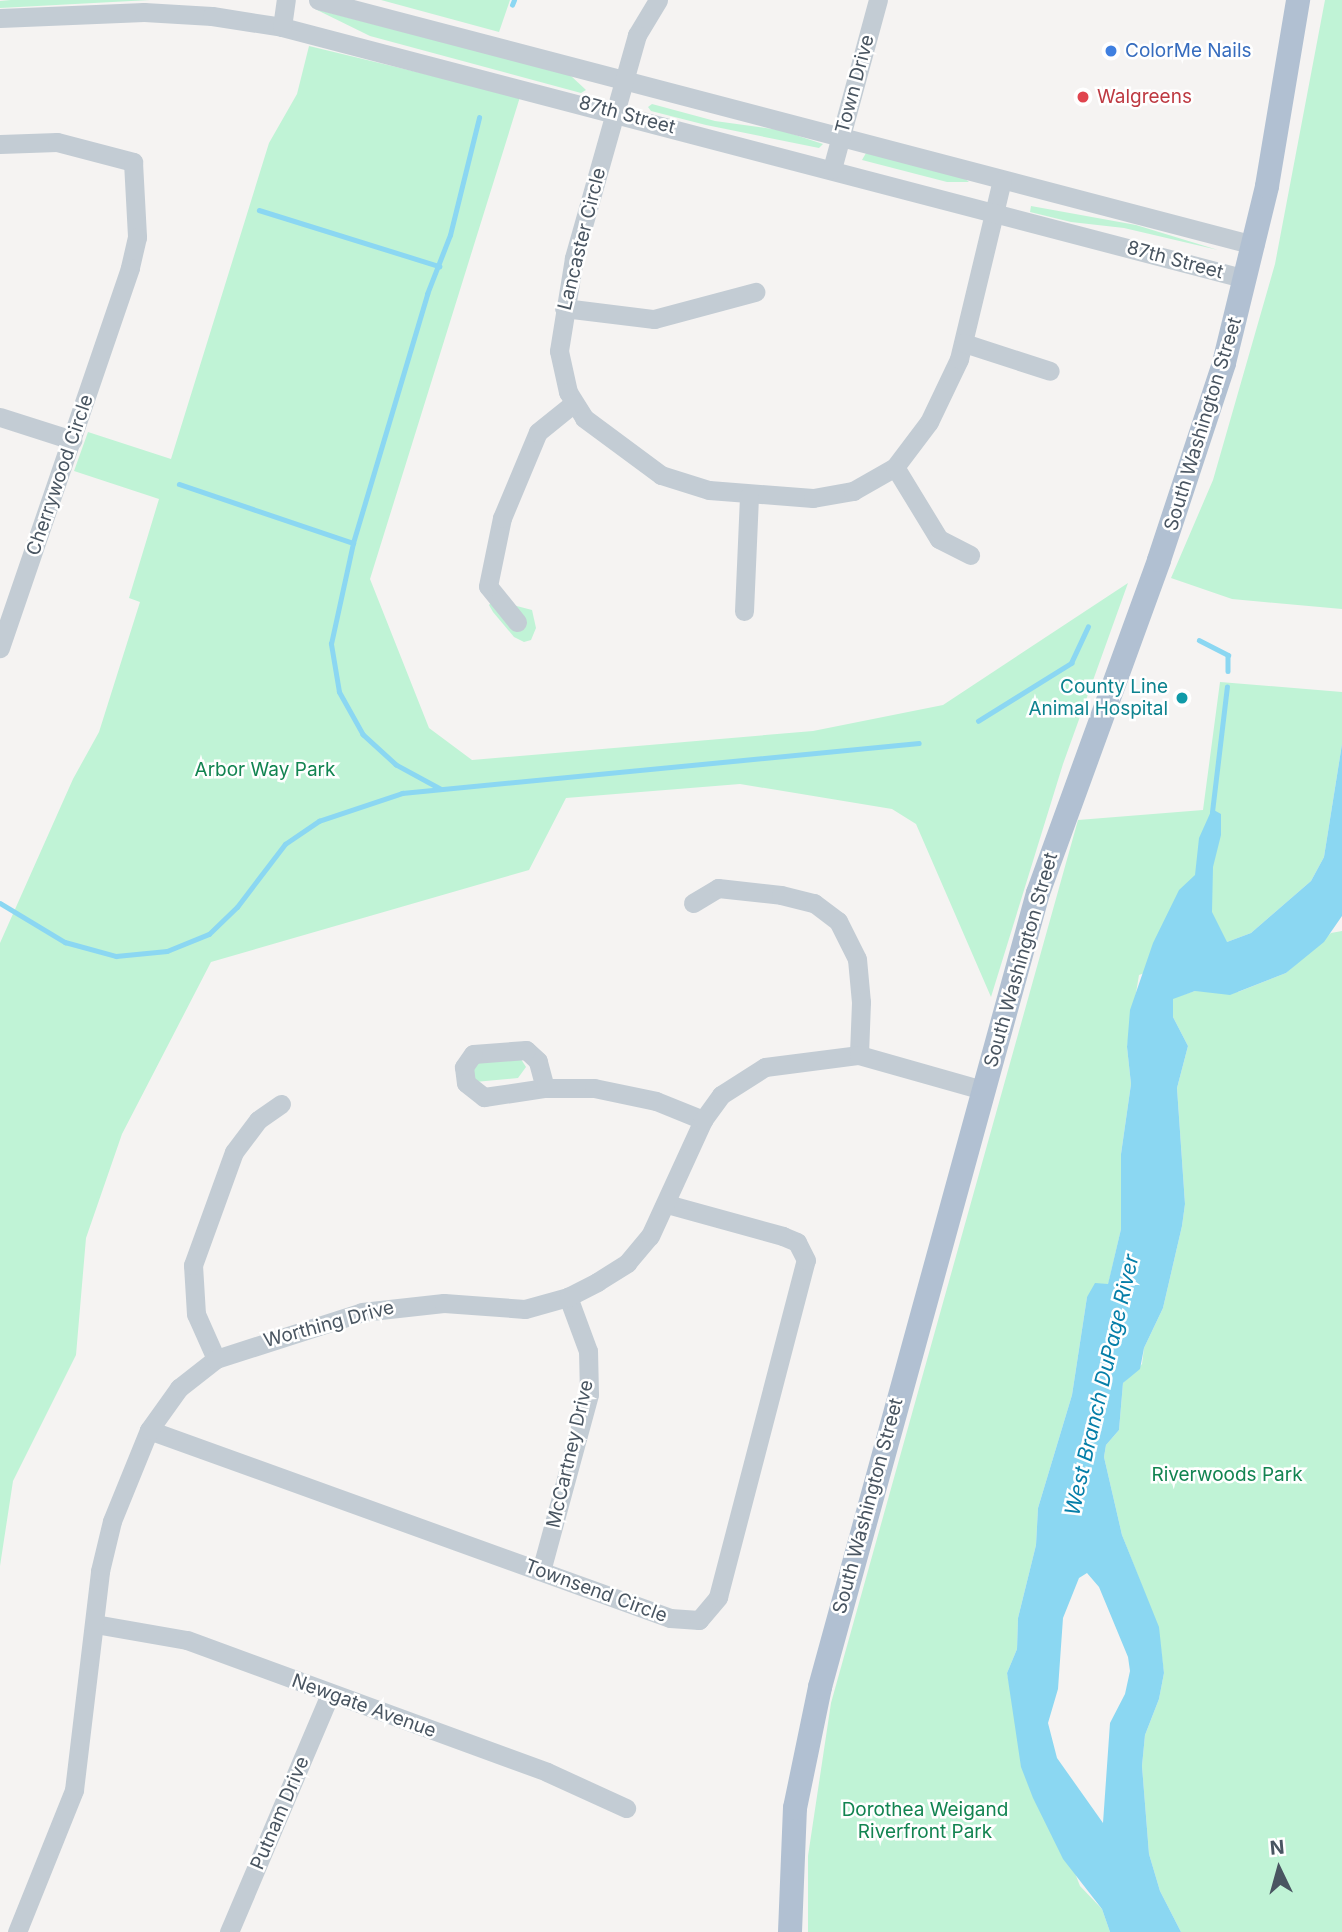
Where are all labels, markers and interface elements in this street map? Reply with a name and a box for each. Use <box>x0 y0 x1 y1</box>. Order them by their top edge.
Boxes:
street label: Town Drive <box>831 32 879 136</box>
place label: ColorMe Nails <box>1125 40 1252 62</box>
marker: ColorMe Nails <box>1103 43 1119 59</box>
place label: Walgreens <box>1097 86 1192 108</box>
marker: Walgreens <box>1075 89 1091 105</box>
street label: 87th Street <box>576 91 678 139</box>
street label: Lancaster Circle <box>553 165 611 313</box>
street label: 87th Street <box>1124 236 1226 284</box>
street label: South Washington Street <box>1160 314 1246 534</box>
street label: Cherrywood Circle <box>22 392 98 558</box>
place label: County Line Animal Hospital <box>1028 676 1168 720</box>
marker: County Line Animal Hospital <box>1174 690 1190 706</box>
park label: Arbor Way Park <box>195 759 335 781</box>
street label: South Washington Street <box>979 850 1063 1070</box>
water label: West Branch DuPage River <box>1060 1252 1144 1518</box>
street label: Worthing Drive <box>261 1296 397 1352</box>
street label: McCartney Drive <box>542 1378 598 1530</box>
street label: South Washington Street <box>828 1396 908 1616</box>
park label: Riverwoods Park <box>1151 1464 1303 1486</box>
street label: Townsend Circle <box>522 1555 670 1627</box>
street label: Newgate Avenue <box>289 1669 439 1743</box>
street label: Putnam Drive <box>246 1753 314 1873</box>
park label: Dorothea Weigand Riverfront Park <box>842 1799 1008 1843</box>
north arrow <box>1244 1834 1314 1904</box>
text: N <box>1269 1835 1285 1860</box>

